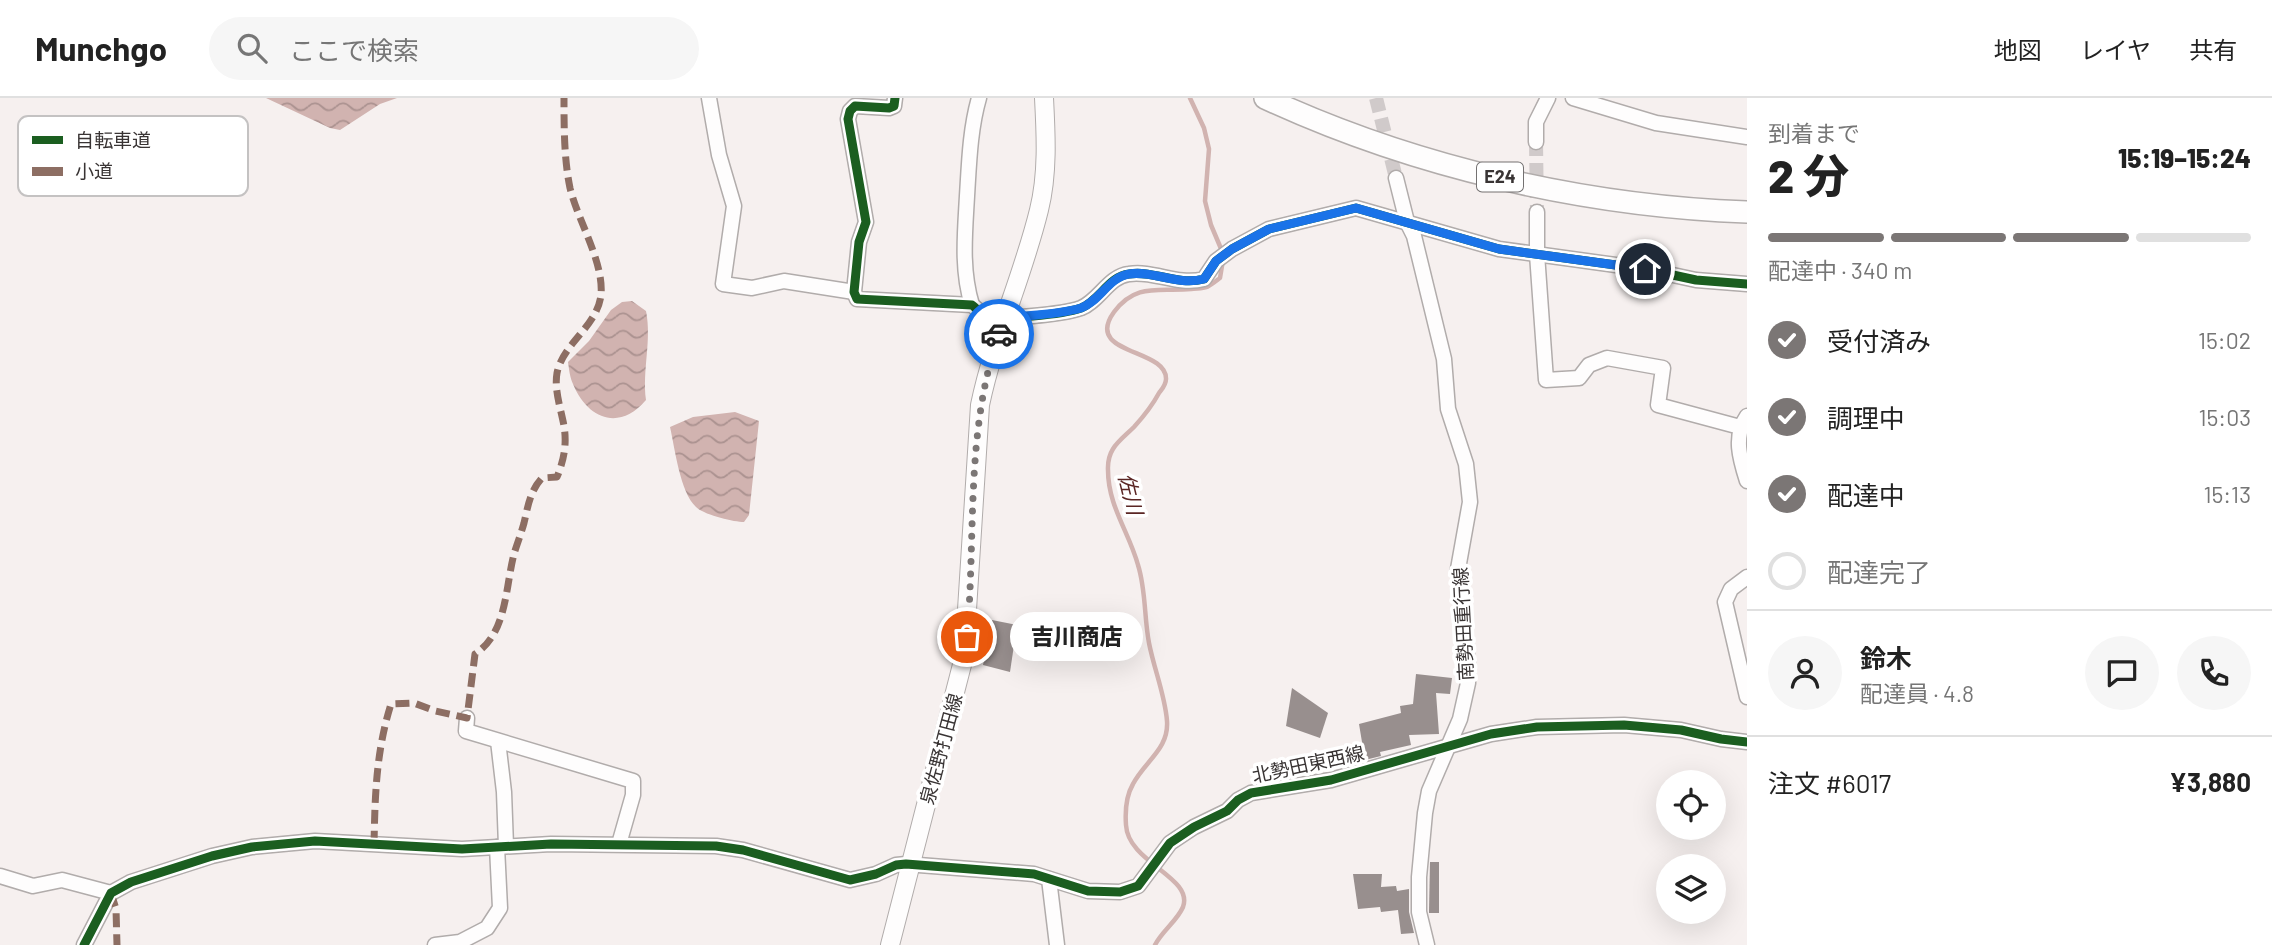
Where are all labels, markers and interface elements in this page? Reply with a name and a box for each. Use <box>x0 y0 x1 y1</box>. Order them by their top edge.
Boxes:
search box <box>209 17 699 80</box>
text: Munchgo <box>35 28 167 68</box>
icon: search <box>233 29 271 67</box>
text: ここで検索 <box>289 34 419 65</box>
text: 地図 <box>1994 35 2042 64</box>
text: レイヤ <box>2080 35 2151 64</box>
text: 共有 <box>2189 35 2237 64</box>
legend <box>18 116 248 196</box>
text: 到着まで <box>1768 119 1860 147</box>
text: 自転車道 <box>75 128 151 151</box>
text: 15:19–15:24 <box>2118 142 2251 173</box>
text: 2 分 <box>1768 147 1849 202</box>
text: 小道 <box>75 159 113 182</box>
road number: E24 <box>1477 162 1523 192</box>
pin <box>1615 239 1675 299</box>
icon: home <box>1626 250 1664 288</box>
text: 配達中 · 340 m <box>1768 256 1912 284</box>
courier <box>964 299 1034 369</box>
icon: car <box>980 315 1018 353</box>
icon: check <box>1768 321 1806 359</box>
text: 受付済み <box>1827 325 1931 356</box>
text: 15:02 <box>2198 326 2251 354</box>
icon: check <box>1768 398 1806 436</box>
text: 調理中 <box>1827 402 1905 433</box>
text: 15:03 <box>2198 403 2251 431</box>
water label: 佐川 <box>1114 470 1149 519</box>
icon: check <box>1768 475 1806 513</box>
text: 配達中 <box>1827 479 1905 510</box>
text: 15:13 <box>2203 480 2251 508</box>
text: 配達完了 <box>1827 556 1931 587</box>
street label: 南勢田重行線 <box>1448 566 1477 682</box>
pin <box>937 607 997 667</box>
callout: 吉川商店 <box>1009 612 1142 662</box>
icon: bag <box>948 618 986 656</box>
text: 吉川商店 <box>1031 622 1123 650</box>
button: person <box>1768 636 1842 710</box>
button: chat <box>2085 636 2159 710</box>
button: phone <box>2177 636 2251 710</box>
text: 鈴木 <box>1860 642 1912 673</box>
text: 配達員 · 4.8 <box>1860 679 1974 707</box>
street label: 泉佐野打田線 <box>915 691 966 807</box>
street label: 北勢田東西線 <box>1250 740 1366 787</box>
text: ¥3,880 <box>2169 766 2251 797</box>
text: 注文 #6017 <box>1768 767 1891 798</box>
map controls <box>1656 770 1726 924</box>
button: locate <box>1656 770 1726 840</box>
button: layers <box>1656 854 1726 924</box>

